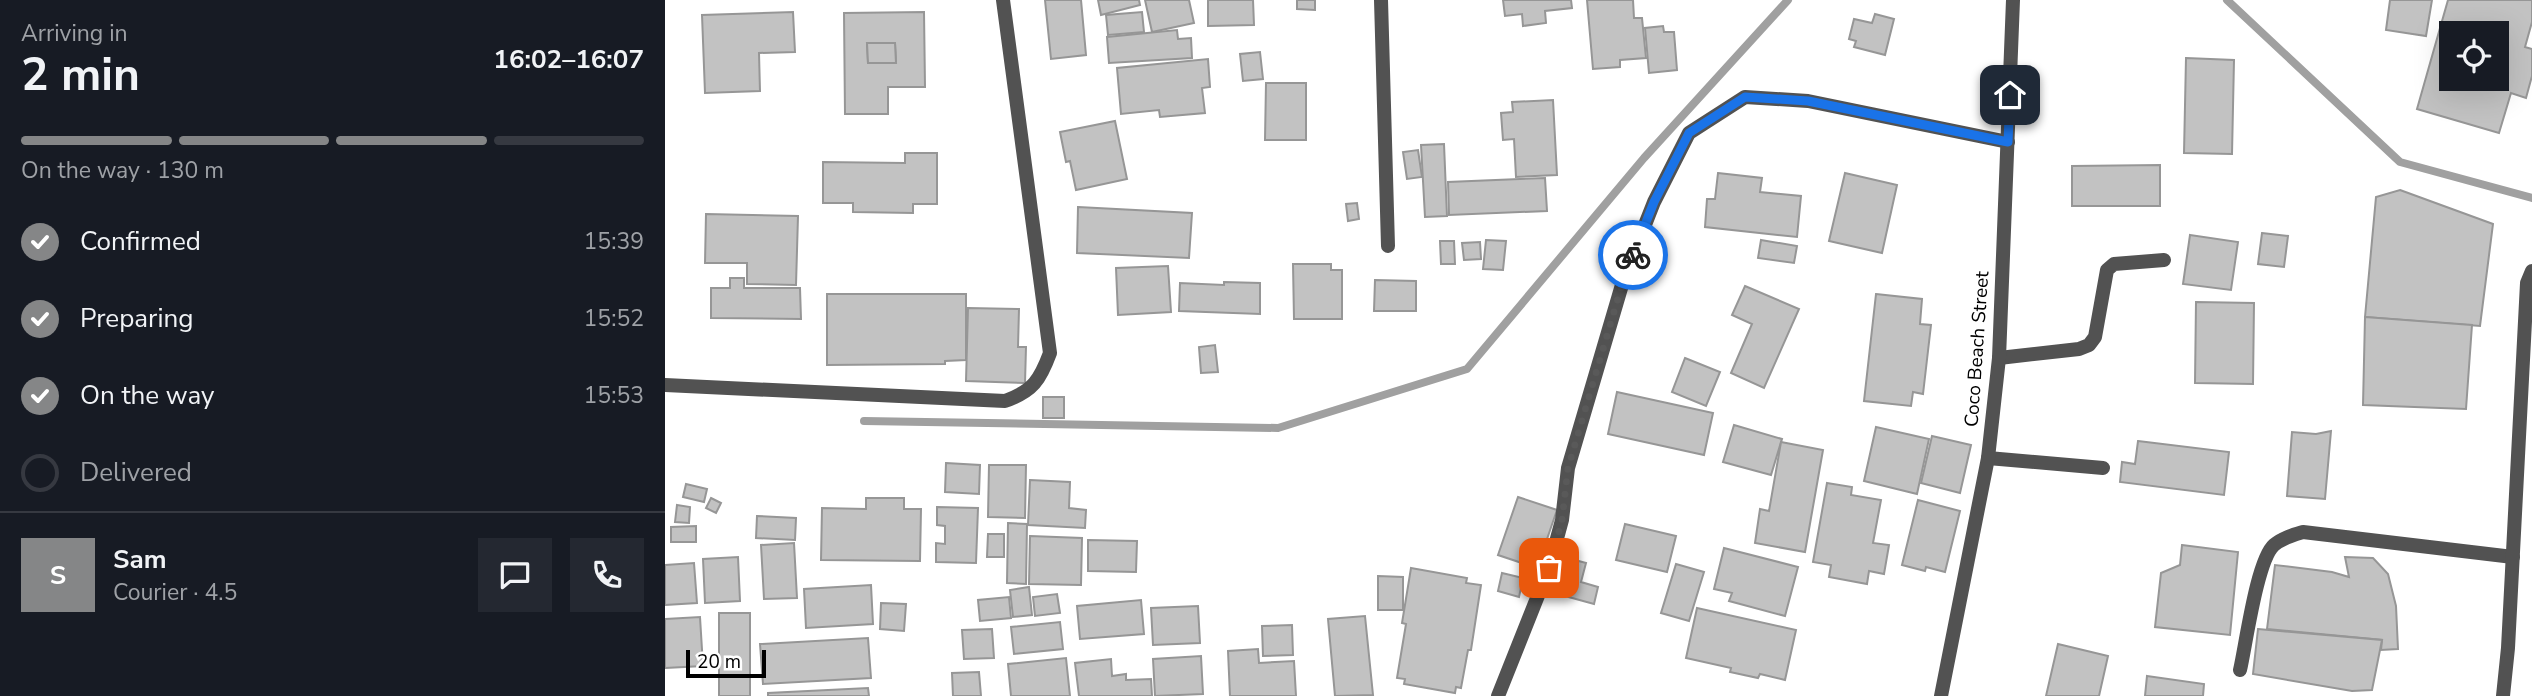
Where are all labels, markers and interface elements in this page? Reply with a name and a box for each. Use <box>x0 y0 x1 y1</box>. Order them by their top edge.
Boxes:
text: Arriving in <box>21 18 128 49</box>
map controls <box>2439 21 2509 91</box>
button: locate <box>2439 21 2509 91</box>
text: 16:02–16:07 <box>493 42 644 77</box>
text: 2 min <box>21 43 140 106</box>
pin <box>1980 65 2040 125</box>
icon: home <box>1991 76 2029 114</box>
text: On the way · 130 m <box>21 155 224 186</box>
courier <box>1598 220 1668 290</box>
icon: check <box>21 223 59 261</box>
text: Confirmed <box>80 224 201 259</box>
text: 15:39 <box>584 226 644 257</box>
icon: bike <box>1614 236 1652 274</box>
street label: Coco Beach Street <box>1959 270 1995 428</box>
icon: check <box>21 300 59 338</box>
text: Preparing <box>80 301 193 336</box>
text: 15:52 <box>584 303 644 334</box>
icon: check <box>21 377 59 415</box>
text: On the way <box>80 378 214 413</box>
text: 15:53 <box>584 380 644 411</box>
text: Delivered <box>80 455 192 490</box>
button: chat <box>478 538 552 612</box>
button: phone <box>570 538 644 612</box>
pin <box>1519 538 1579 598</box>
text: Sam <box>113 542 166 577</box>
icon: bag <box>1530 549 1568 587</box>
text: S <box>50 558 66 593</box>
text: Courier · 4.5 <box>113 577 237 608</box>
scale bar <box>686 647 767 679</box>
text: 20 m <box>697 649 741 675</box>

